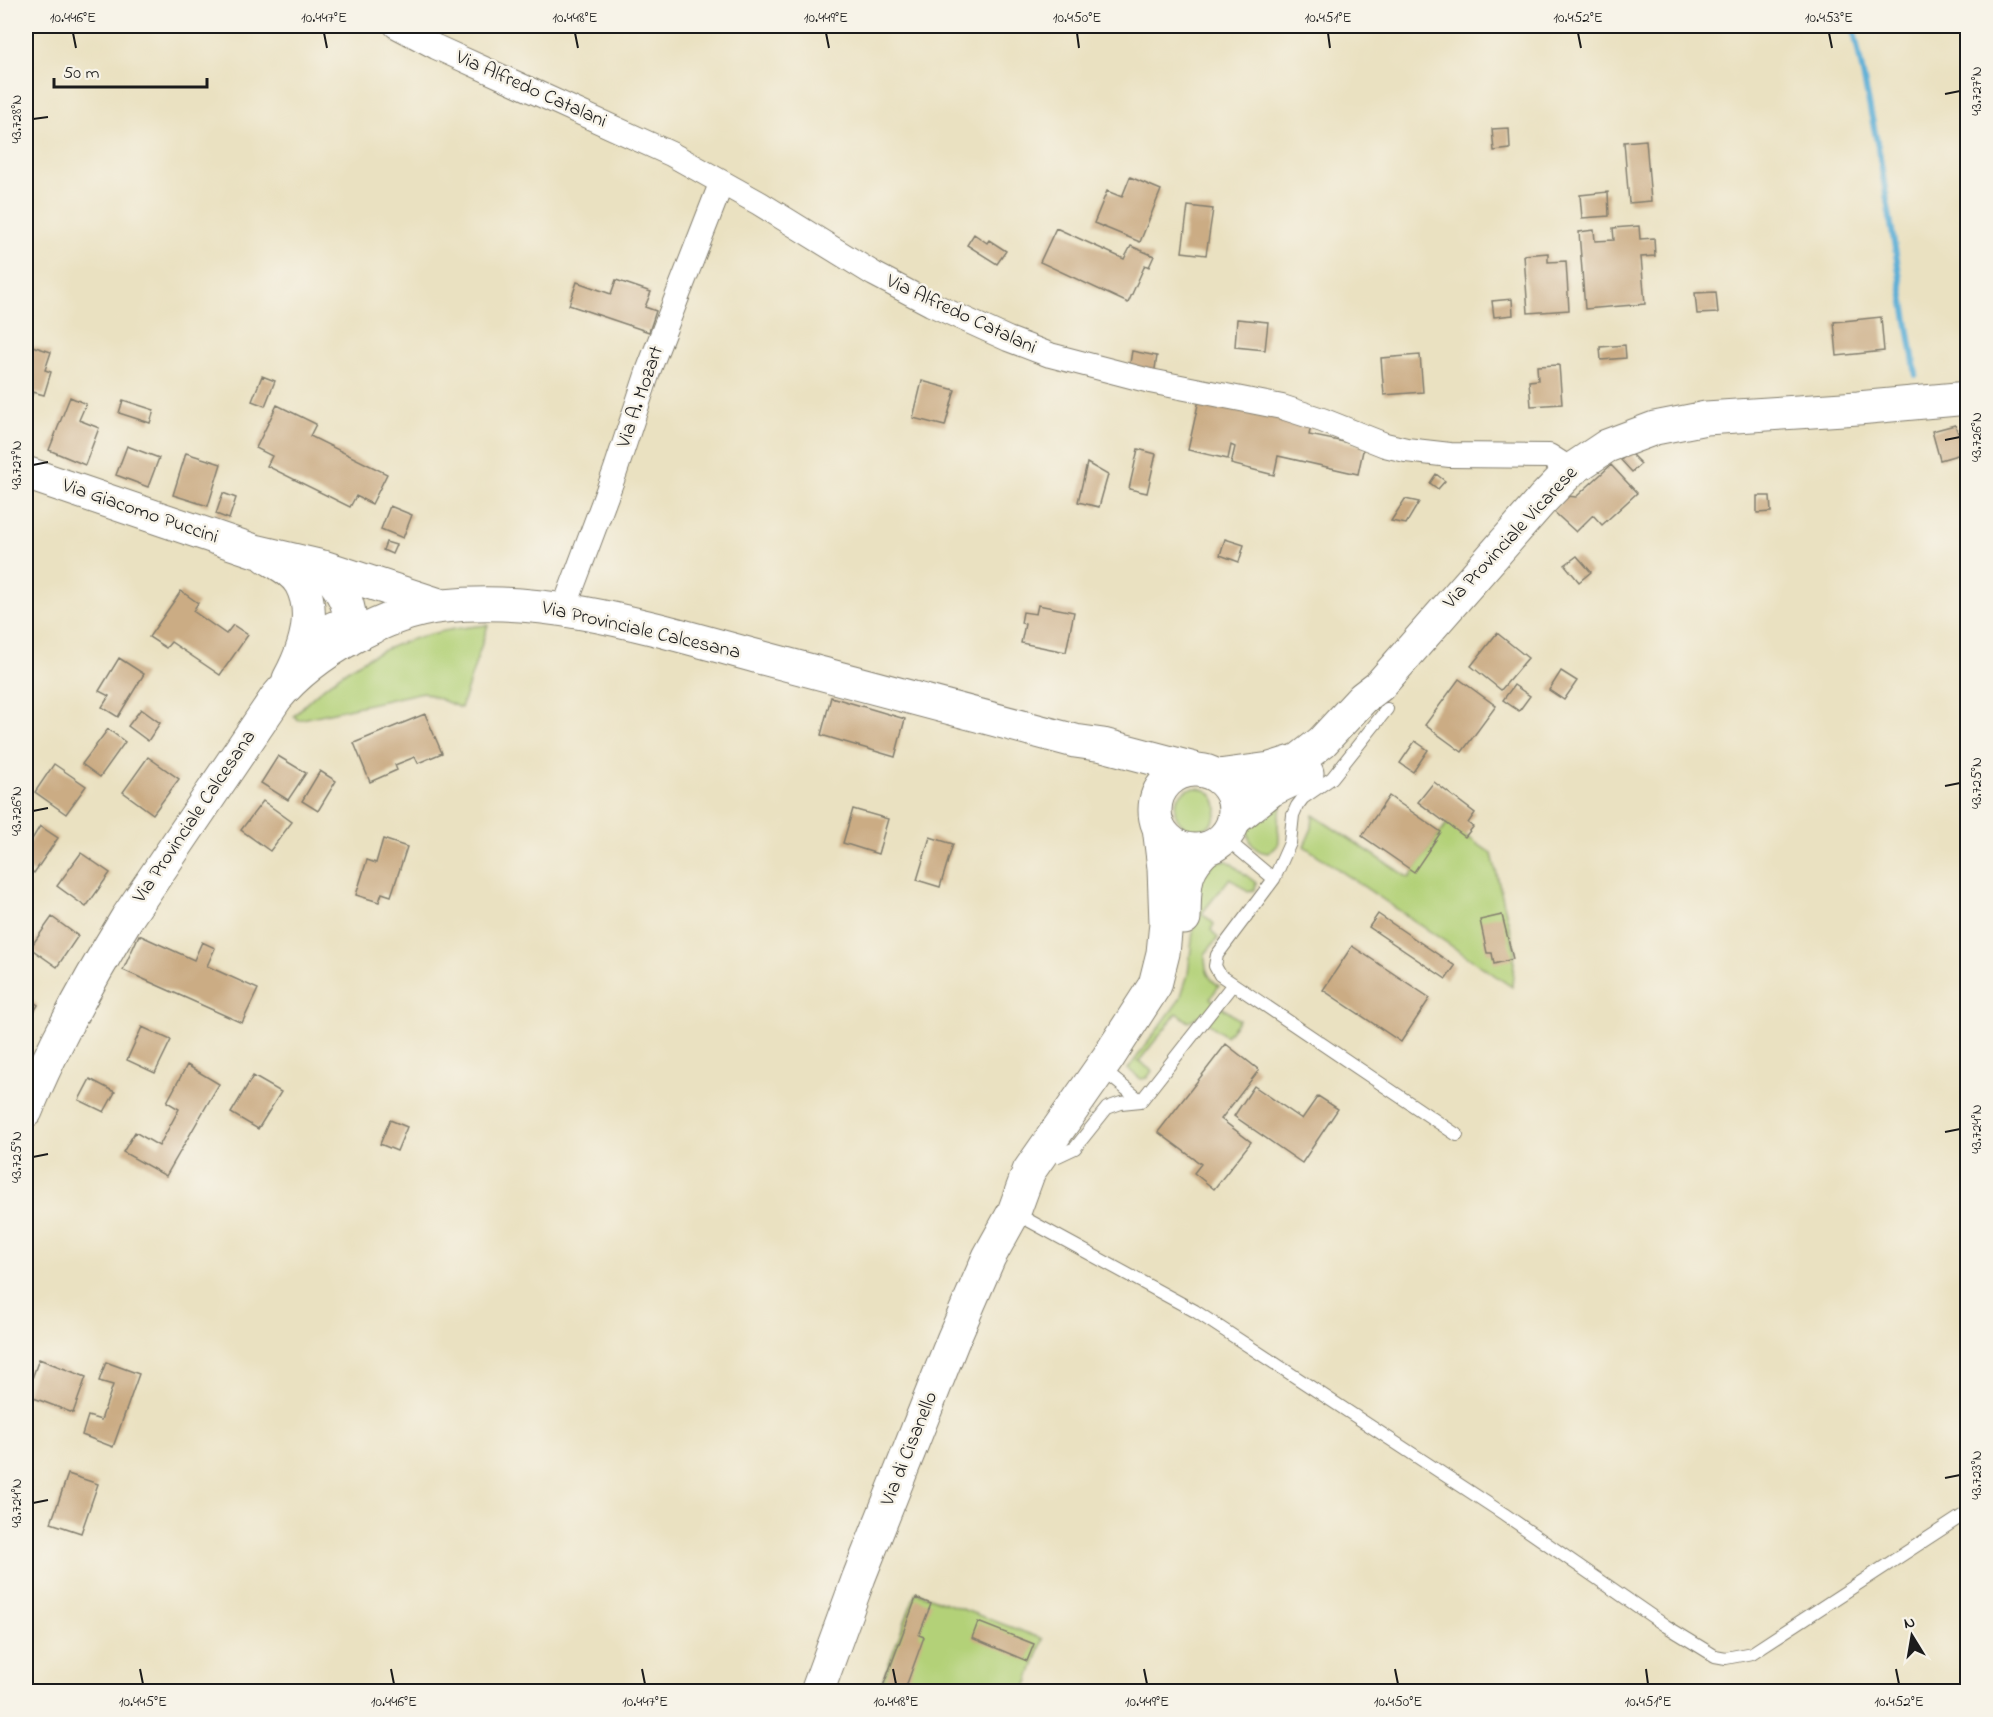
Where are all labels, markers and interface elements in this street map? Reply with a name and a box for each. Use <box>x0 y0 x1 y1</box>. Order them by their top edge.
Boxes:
text: 10.446°E <box>50 7 96 29</box>
text: 10.447°E <box>301 7 347 29</box>
text: 10.448°E <box>552 7 598 29</box>
text: 10.449°E <box>804 7 848 29</box>
text: 10.450°E <box>1053 7 1101 29</box>
text: 10.451°E <box>1305 7 1351 29</box>
text: 10.452°E <box>1553 7 1603 29</box>
text: 10.453°E <box>1805 7 1853 29</box>
street label: Via Alfredo Catalani <box>450 43 611 136</box>
scale bar <box>54 51 207 89</box>
text: 50 m <box>63 61 100 87</box>
text: 43.727°N <box>1966 66 1988 116</box>
text: 43.728°N <box>6 95 28 143</box>
street label: Via Alfredo Catalani <box>880 267 1041 363</box>
street label: Via A. Mozart <box>610 342 672 453</box>
text: 43.726°N <box>1966 412 1988 462</box>
text: 43.727°N <box>6 440 28 490</box>
street label: Via Provinciale Vicarese <box>1436 460 1585 617</box>
street label: Via Giacomo Puccini <box>57 471 222 552</box>
street label: Via Provinciale Calcesana <box>538 594 743 668</box>
street label: Via Provinciale Calcesana <box>126 725 264 910</box>
text: 43.725°N <box>1966 757 1988 809</box>
text: 43.726°N <box>6 786 28 836</box>
text: 43.724°N <box>1966 1104 1988 1154</box>
text: 43.725°N <box>6 1131 28 1183</box>
street label: Via di Cisanello <box>873 1387 946 1512</box>
text: 43.723°N <box>1966 1450 1988 1500</box>
text: 43.724°N <box>6 1478 28 1528</box>
north arrow <box>1882 1606 1942 1666</box>
text: N <box>1902 1610 1917 1636</box>
text: 10.445°E <box>119 1691 167 1713</box>
text: 10.446°E <box>371 1691 417 1713</box>
text: 10.447°E <box>622 1691 668 1713</box>
text: 10.448°E <box>873 1691 919 1713</box>
text: 10.449°E <box>1125 1691 1169 1713</box>
text: 10.450°E <box>1374 1691 1422 1713</box>
text: 10.451°E <box>1625 1691 1671 1713</box>
text: 10.452°E <box>1874 1691 1924 1713</box>

